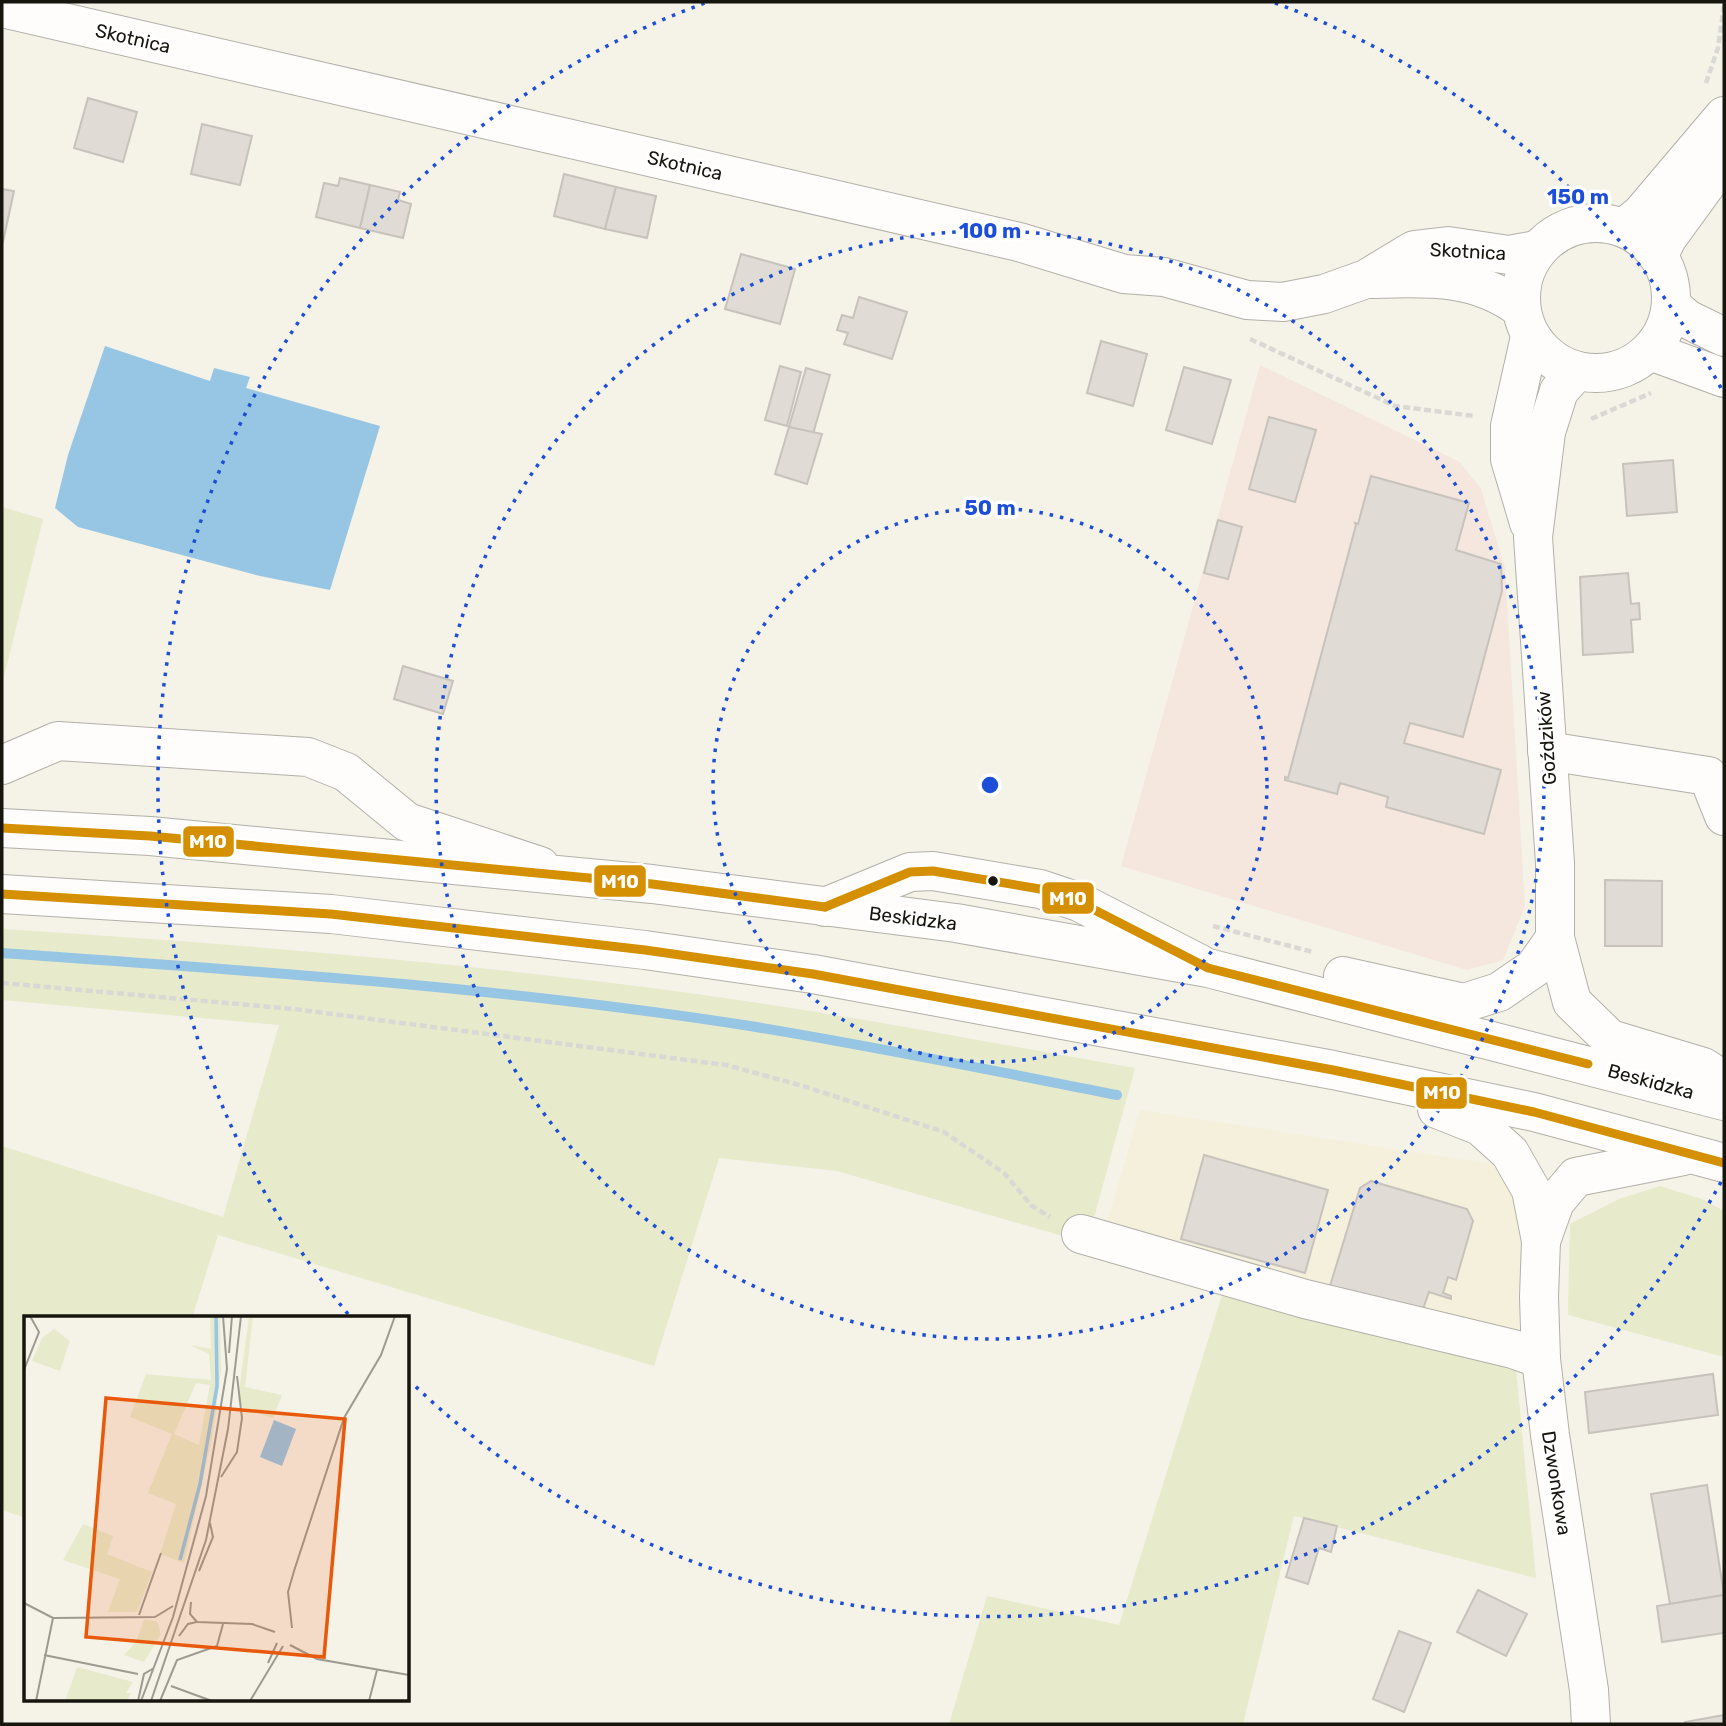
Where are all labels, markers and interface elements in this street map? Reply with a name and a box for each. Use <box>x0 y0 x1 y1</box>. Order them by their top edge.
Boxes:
street label: Skotnica <box>93 19 173 58</box>
street label: Skotnica <box>645 146 725 185</box>
text: 150 m <box>1547 184 1609 209</box>
text: 100 m <box>959 218 1021 243</box>
street label: Skotnica <box>1429 238 1507 265</box>
text: 50 m <box>964 495 1016 520</box>
street label: Goździków <box>1532 690 1561 786</box>
centre of rings <box>978 773 1002 797</box>
line badge: M10 <box>182 825 235 858</box>
text: M10 <box>189 830 227 853</box>
line badge: M10 <box>593 864 647 898</box>
text: M10 <box>601 870 639 893</box>
unlabelled marker <box>986 874 1000 888</box>
line badge: M10 <box>1041 881 1095 915</box>
text: M10 <box>1049 887 1087 910</box>
street label: Beskidzka <box>868 902 958 935</box>
street label: Beskidzka <box>1605 1059 1697 1104</box>
line badge: M10 <box>1415 1076 1468 1110</box>
text: M10 <box>1423 1081 1461 1104</box>
inset map <box>24 1316 410 1702</box>
street label: Dzwonkowa <box>1537 1429 1576 1537</box>

